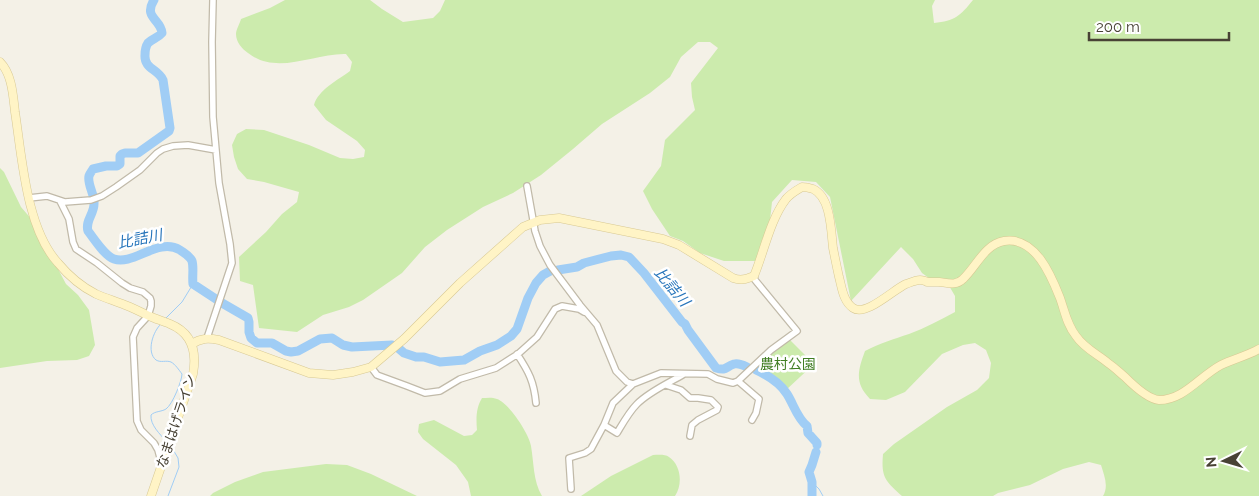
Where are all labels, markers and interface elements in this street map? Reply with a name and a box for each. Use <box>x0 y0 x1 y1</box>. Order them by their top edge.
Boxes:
scale bar <box>1089 10 1229 42</box>
text: 200 m <box>1096 18 1140 36</box>
water label: 比詰川 <box>116 225 166 252</box>
water label: 比詰川 <box>651 264 695 312</box>
park label: 農村公園 <box>760 356 816 372</box>
street label: なまはげライン <box>153 372 199 470</box>
north arrow <box>1199 436 1249 486</box>
text: N <box>1203 456 1219 468</box>

